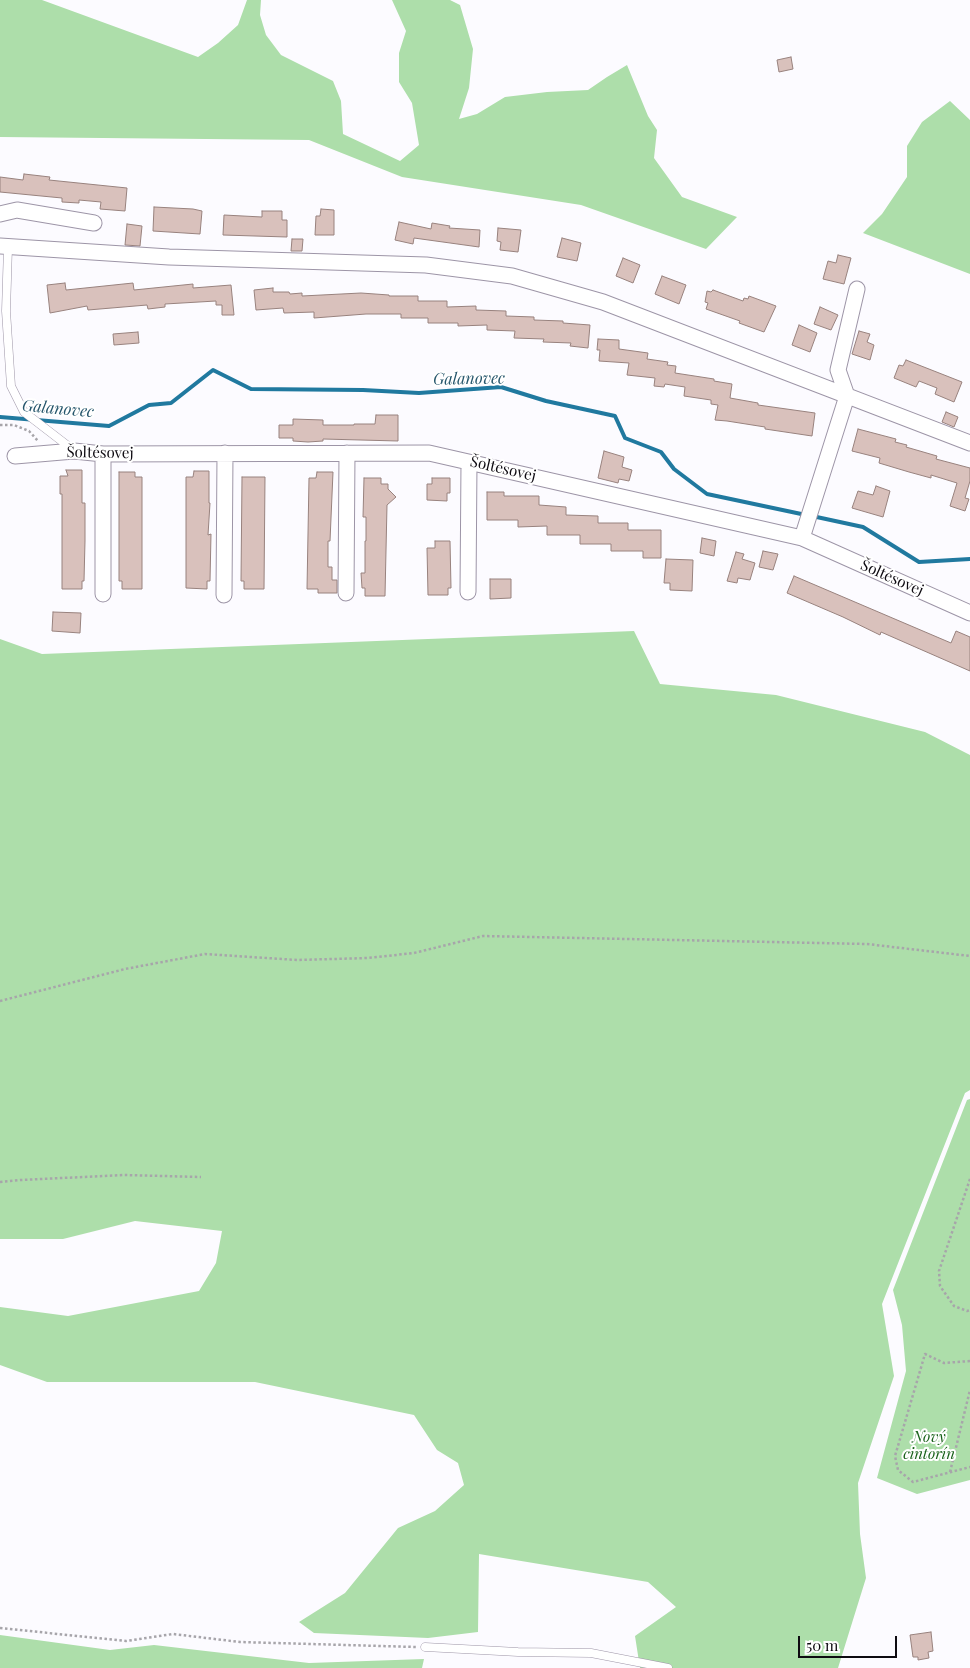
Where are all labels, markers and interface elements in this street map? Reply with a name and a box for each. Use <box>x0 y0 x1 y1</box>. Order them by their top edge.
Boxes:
water label: Galanovec <box>433 369 505 389</box>
water label: Galanovec <box>21 396 95 422</box>
street label: Šoltésovej <box>66 443 134 463</box>
street label: Šoltésovej <box>468 453 538 485</box>
street label: Šoltésovej <box>858 556 926 600</box>
park label: Nový cintorín <box>903 1428 955 1463</box>
scale bar <box>800 1626 899 1658</box>
text: 50 m <box>806 1635 838 1655</box>

